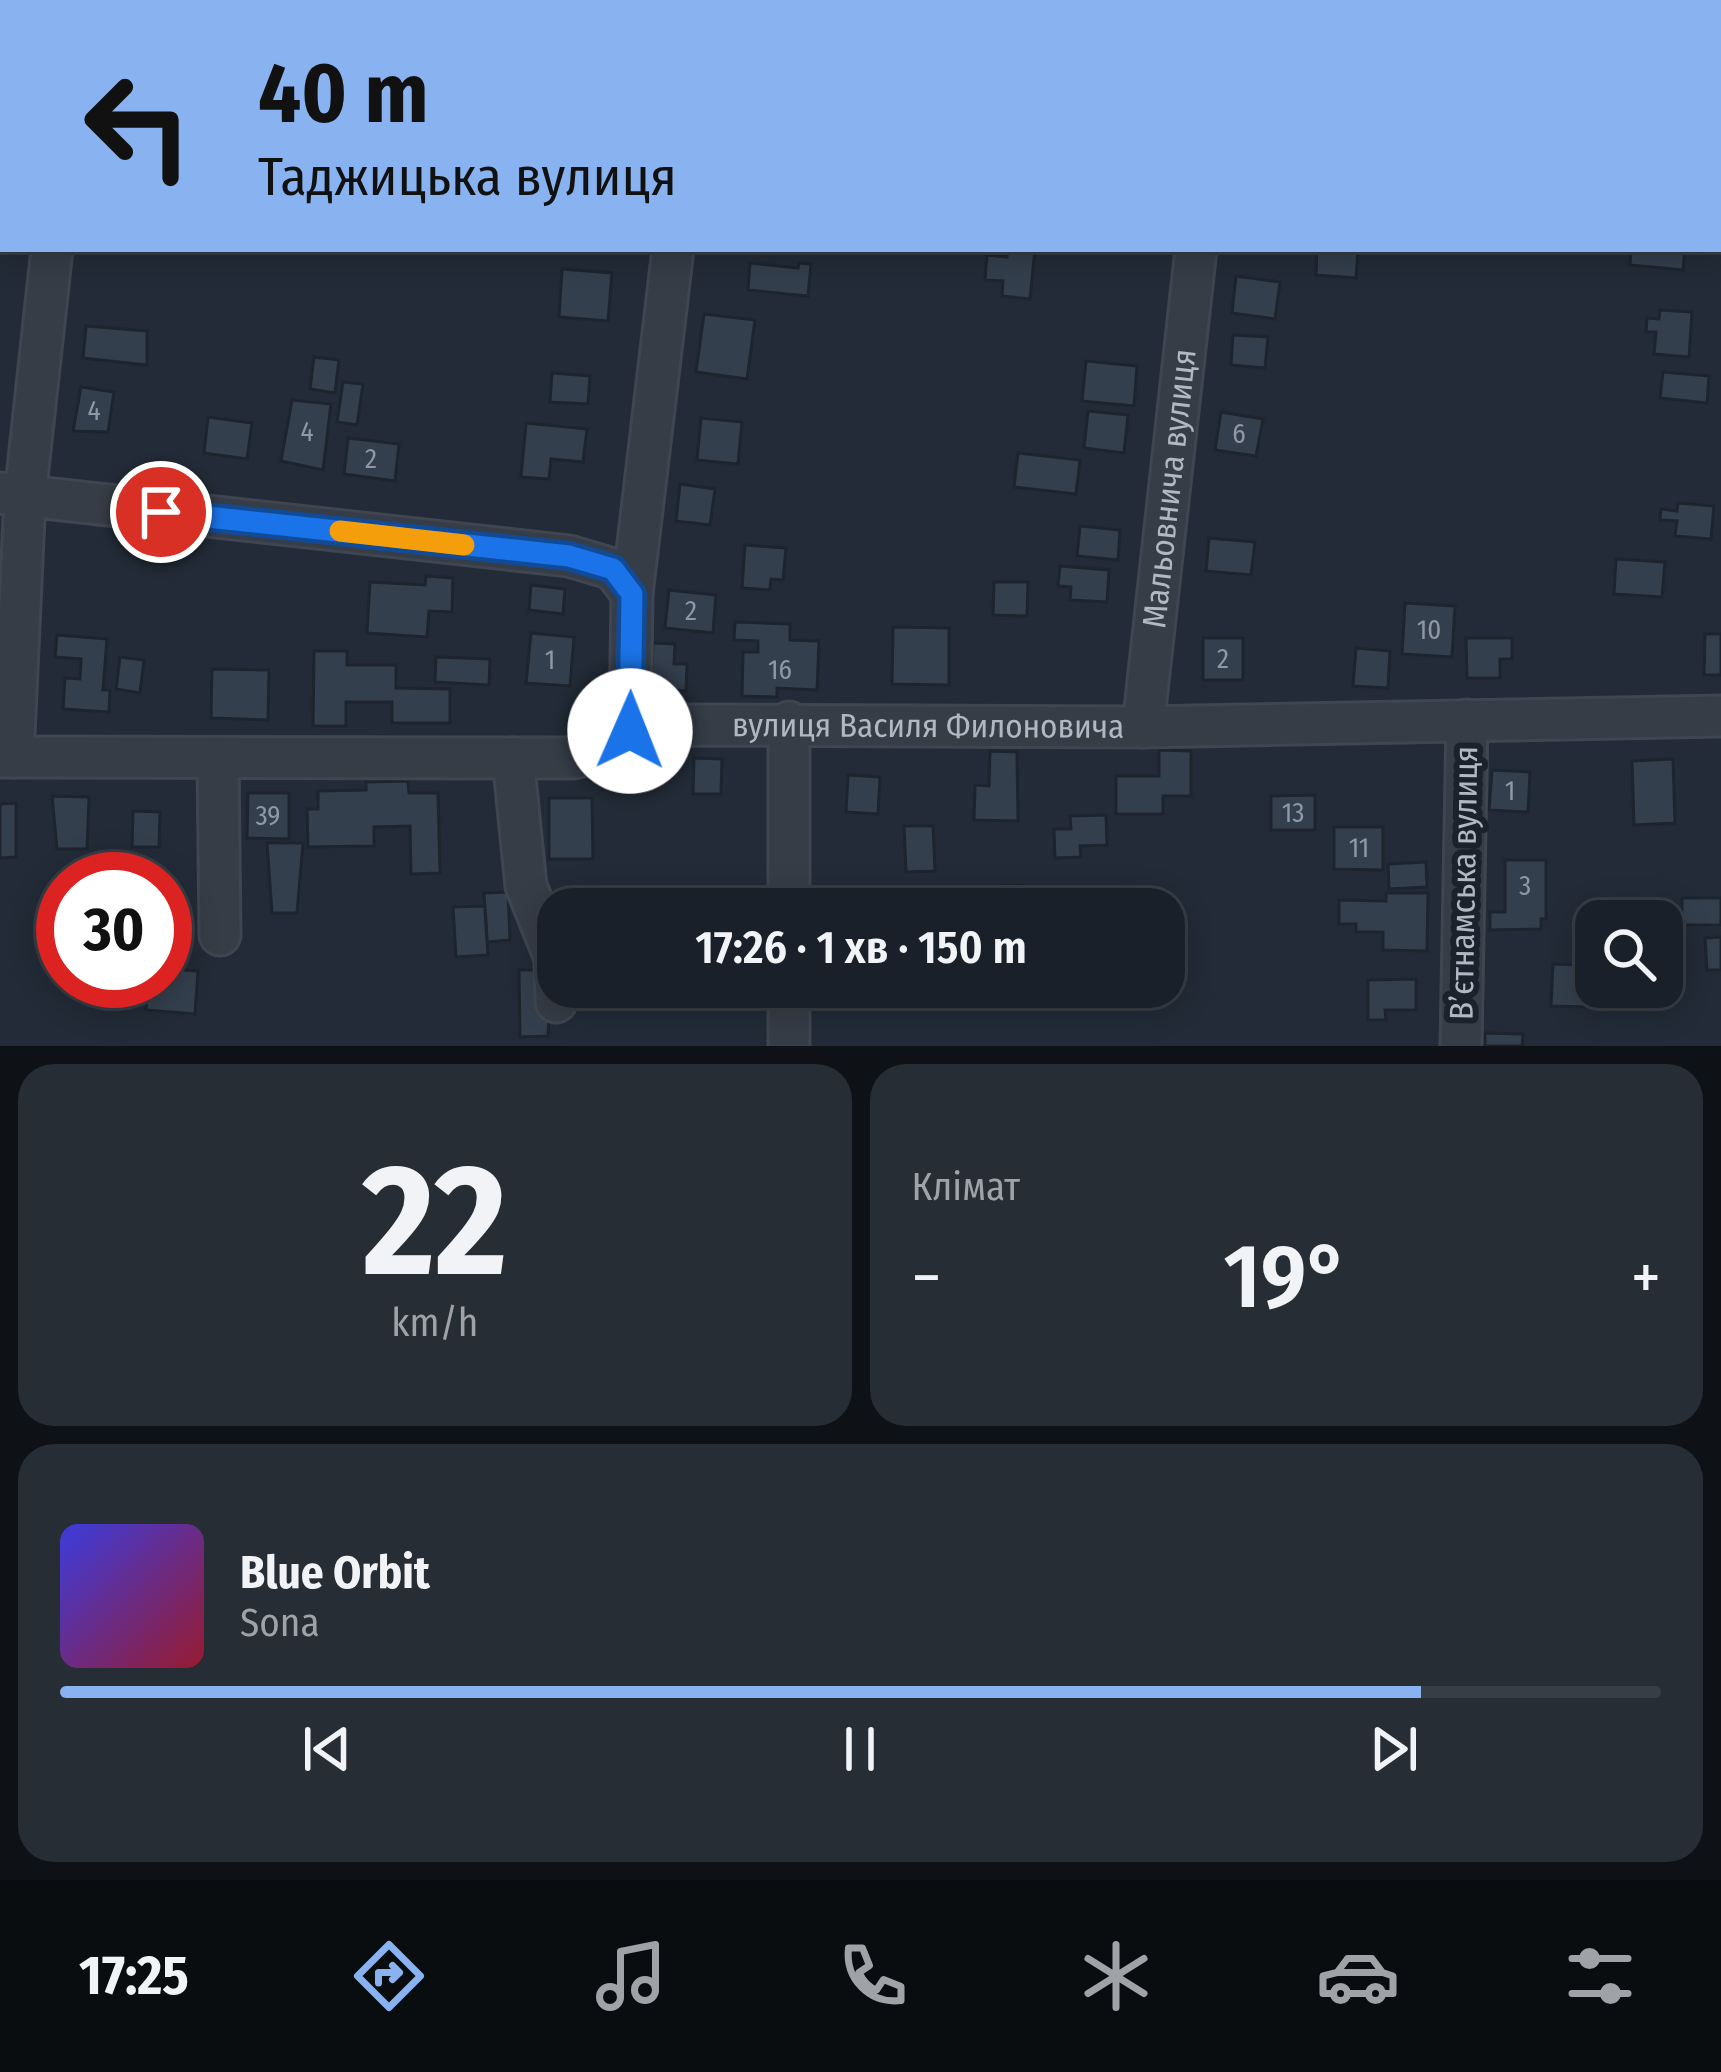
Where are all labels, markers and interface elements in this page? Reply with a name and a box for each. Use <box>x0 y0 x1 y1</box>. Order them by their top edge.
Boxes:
text: 40 m <box>258 43 429 144</box>
icon: left <box>60 48 216 204</box>
text: Таджицька вулиця <box>258 145 677 209</box>
street label: Мальовнича вулиця <box>1134 347 1205 630</box>
house number: 4 <box>87 395 101 427</box>
house number: 4 <box>300 416 314 448</box>
house number: 6 <box>1232 418 1246 450</box>
house number: 2 <box>365 443 377 475</box>
pin <box>110 461 212 563</box>
icon: arrive <box>128 479 194 545</box>
house number: 2 <box>685 595 697 627</box>
house number: 10 <box>1417 614 1441 646</box>
house number: 2 <box>1217 643 1229 675</box>
house number: 1 <box>545 644 555 676</box>
house number: 16 <box>768 654 792 686</box>
position arrow <box>567 668 693 794</box>
street label: вулиця Василя Филоновича <box>732 705 1124 747</box>
street label: Вʼєтнамська вулиця <box>1442 746 1486 1020</box>
house number: 1 <box>1505 775 1515 807</box>
house number: 13 <box>1282 797 1304 829</box>
house number: 39 <box>255 800 281 832</box>
house number: 11 <box>1349 832 1369 864</box>
speed limit sign: 30 <box>36 852 192 1008</box>
house number: 3 <box>1519 870 1531 902</box>
map controls <box>1575 900 1683 1008</box>
button: search <box>1575 900 1683 1008</box>
text: 17:26 · 1 хв · 150 m <box>695 921 1027 975</box>
text: 22 <box>363 1128 507 1315</box>
text: Клімат <box>912 1164 1020 1210</box>
text: 19° <box>1223 1223 1349 1331</box>
text: − <box>912 1238 941 1317</box>
text: + <box>1631 1238 1661 1317</box>
text: km/h <box>391 1300 478 1346</box>
text: Blue Orbit <box>240 1546 430 1600</box>
text: Sona <box>240 1600 320 1646</box>
icon: previous <box>294 1716 360 1782</box>
icon: pause <box>827 1716 893 1782</box>
icon: next <box>1361 1716 1427 1782</box>
icon: directions <box>347 1934 431 2018</box>
icon: music <box>589 1934 673 2018</box>
icon: phone <box>831 1934 915 2018</box>
icon: climate <box>1074 1934 1158 2018</box>
icon: car <box>1316 1934 1400 2018</box>
icon: filters <box>1558 1934 1642 2018</box>
text: 17:25 <box>79 1944 189 2008</box>

